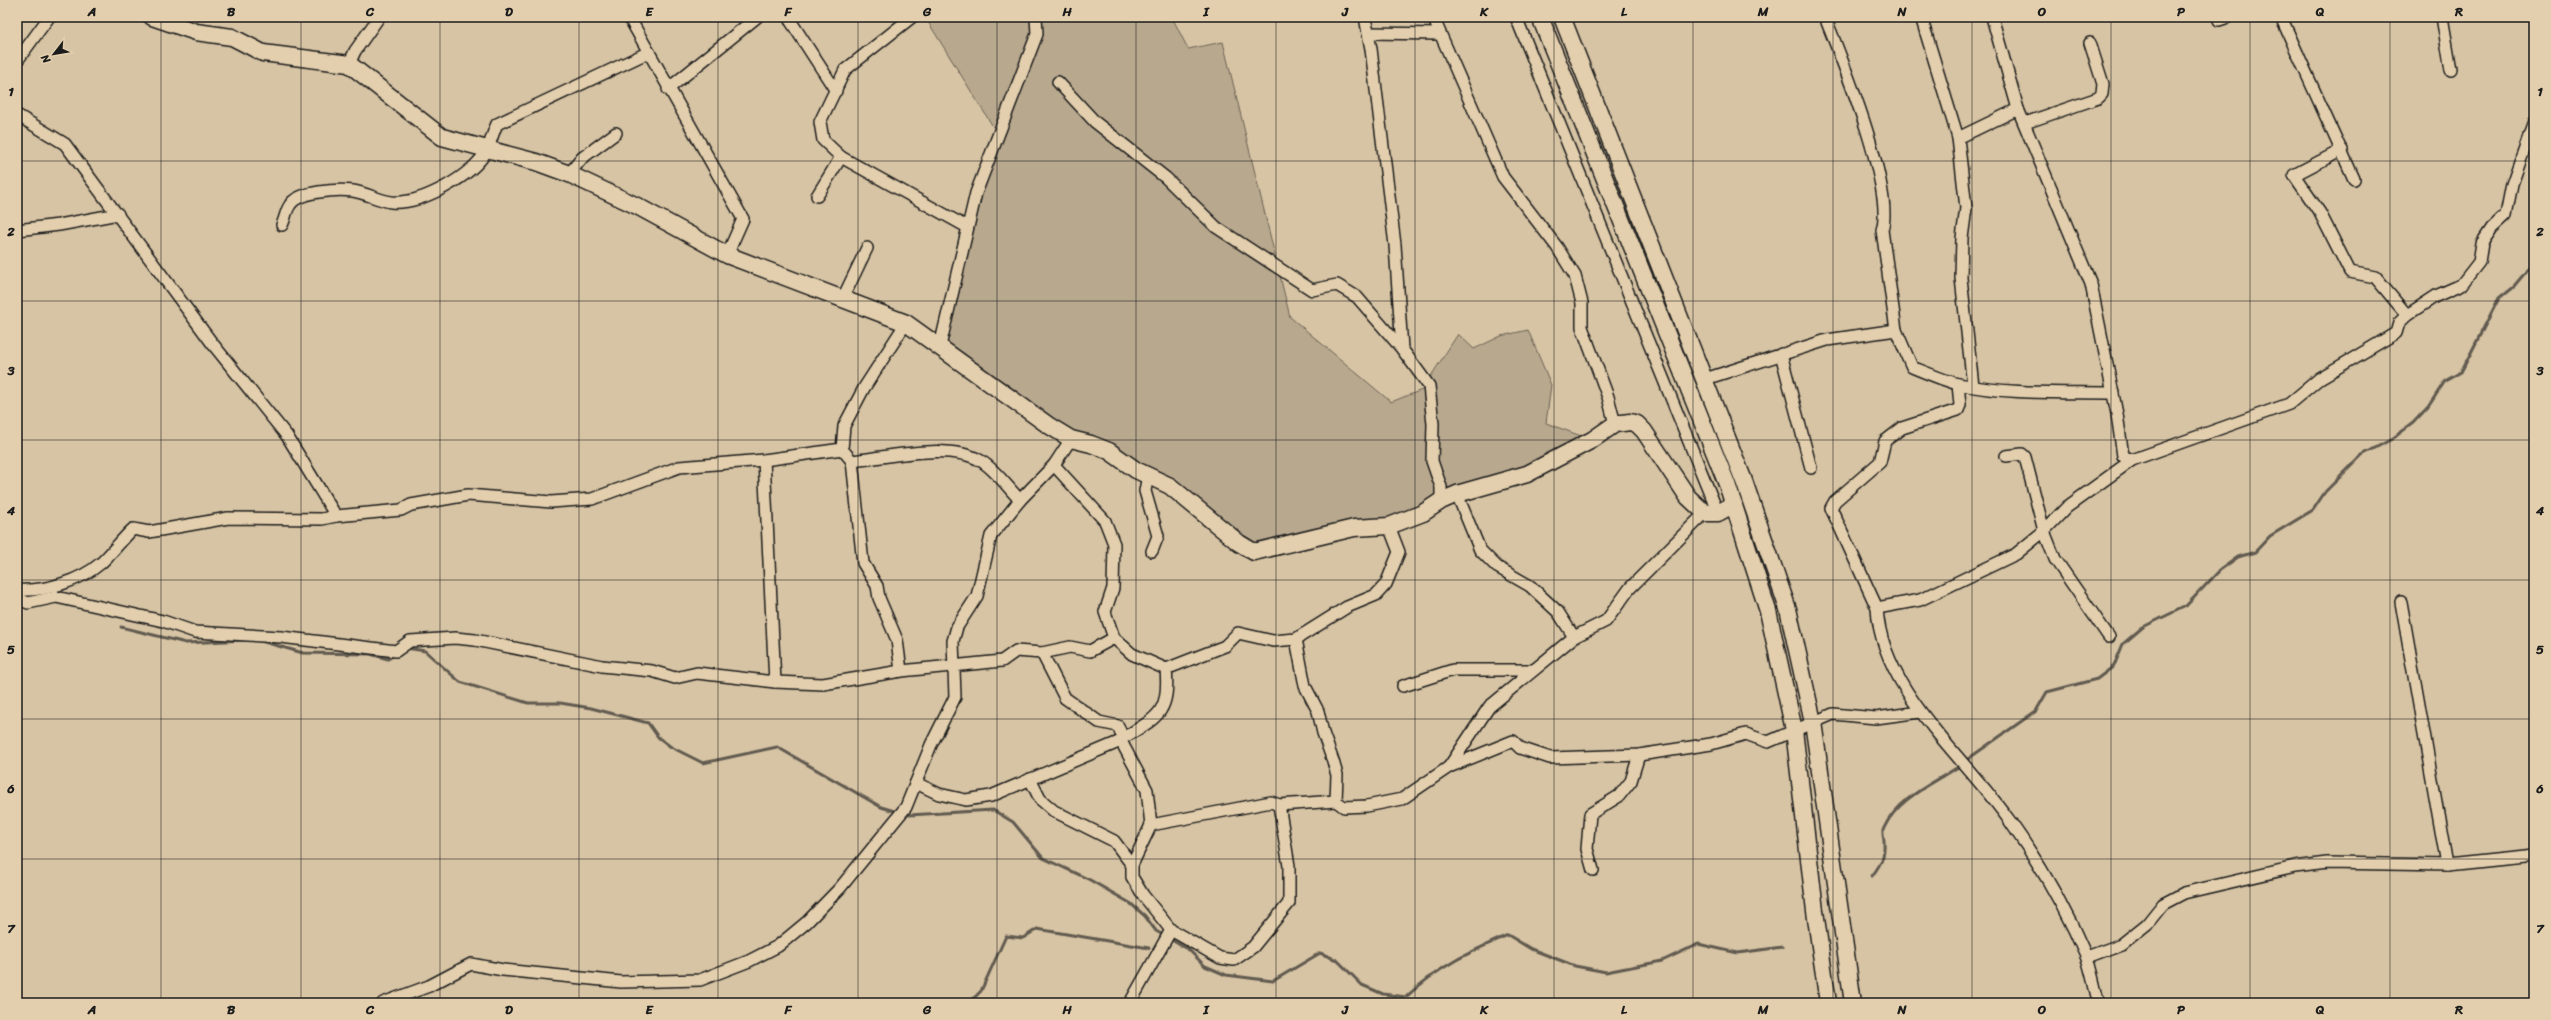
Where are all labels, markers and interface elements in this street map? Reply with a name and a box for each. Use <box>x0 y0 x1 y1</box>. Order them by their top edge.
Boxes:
text: A <box>87 0 96 23</box>
text: B <box>227 0 236 23</box>
text: C <box>365 0 375 23</box>
text: D <box>505 0 513 23</box>
text: E <box>645 0 654 23</box>
text: F <box>783 0 792 23</box>
text: G <box>922 0 932 23</box>
text: H <box>1061 0 1072 23</box>
text: I <box>1202 0 1210 23</box>
text: J <box>1341 0 1349 23</box>
text: K <box>1479 0 1489 23</box>
text: L <box>1621 0 1628 23</box>
text: M <box>1757 0 1769 23</box>
text: N <box>1896 0 1907 23</box>
text: O <box>2037 0 2047 23</box>
text: P <box>2177 0 2185 23</box>
text: Q <box>2315 0 2325 23</box>
text: R <box>2454 0 2463 23</box>
north arrow <box>34 34 74 74</box>
text: N <box>36 50 56 68</box>
text: 1 <box>8 80 14 103</box>
text: 1 <box>2537 80 2543 103</box>
text: 2 <box>6 220 15 243</box>
text: 2 <box>2535 220 2544 243</box>
text: 3 <box>6 359 15 382</box>
text: 3 <box>2535 359 2544 382</box>
text: 4 <box>6 499 16 522</box>
text: 4 <box>2535 499 2545 522</box>
text: 5 <box>7 638 15 661</box>
text: 5 <box>2536 638 2544 661</box>
text: 6 <box>6 777 15 800</box>
text: 6 <box>2535 777 2544 800</box>
text: 7 <box>7 917 16 940</box>
text: 7 <box>2536 917 2545 940</box>
text: A <box>87 998 96 1020</box>
text: B <box>227 998 236 1020</box>
text: C <box>365 998 375 1020</box>
text: D <box>505 998 513 1020</box>
text: E <box>645 998 654 1020</box>
text: F <box>783 998 792 1020</box>
text: G <box>922 998 932 1020</box>
text: H <box>1061 998 1072 1020</box>
text: I <box>1202 998 1210 1020</box>
text: J <box>1341 998 1349 1020</box>
text: K <box>1479 998 1489 1020</box>
text: L <box>1621 998 1628 1020</box>
text: M <box>1757 998 1769 1020</box>
text: N <box>1896 998 1907 1020</box>
text: O <box>2037 998 2047 1020</box>
text: P <box>2177 998 2185 1020</box>
text: Q <box>2315 998 2325 1020</box>
text: R <box>2454 998 2463 1020</box>

